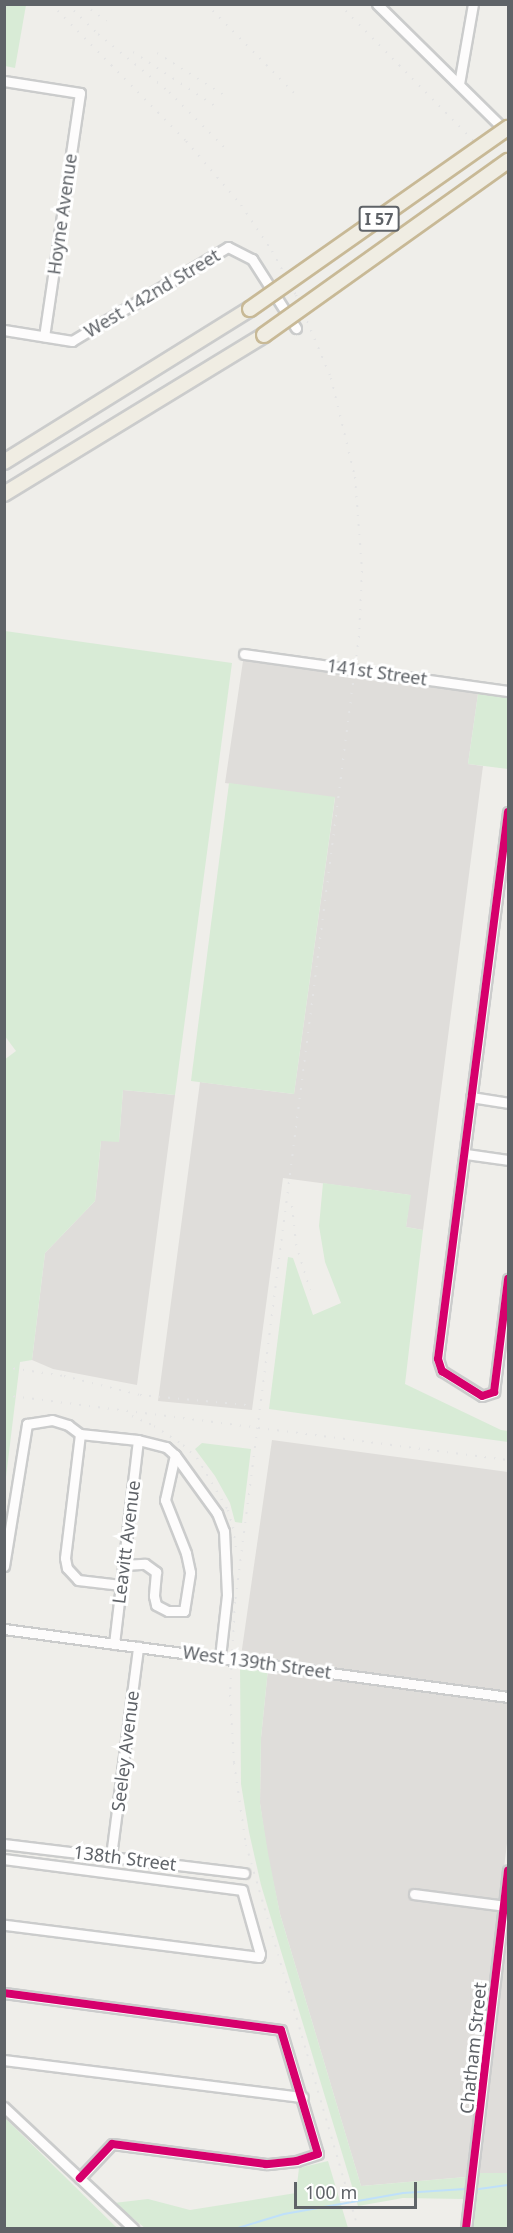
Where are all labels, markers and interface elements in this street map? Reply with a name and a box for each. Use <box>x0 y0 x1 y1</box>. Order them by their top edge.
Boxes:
street label: Hoyne Avenue <box>43 152 81 276</box>
road number: I 57 <box>358 206 400 232</box>
street label: West 142nd Street <box>80 244 224 342</box>
street label: 141st Street <box>326 654 428 690</box>
street label: Leavitt Avenue <box>108 1479 144 1605</box>
street label: West 139th Street <box>181 1641 333 1683</box>
street label: Seeley Avenue <box>107 1689 143 1813</box>
street label: 138th Street <box>72 1841 178 1875</box>
street label: Chatham Street <box>455 1981 491 2115</box>
scale bar <box>297 2170 420 2208</box>
text: 100 m <box>305 2180 357 2204</box>

